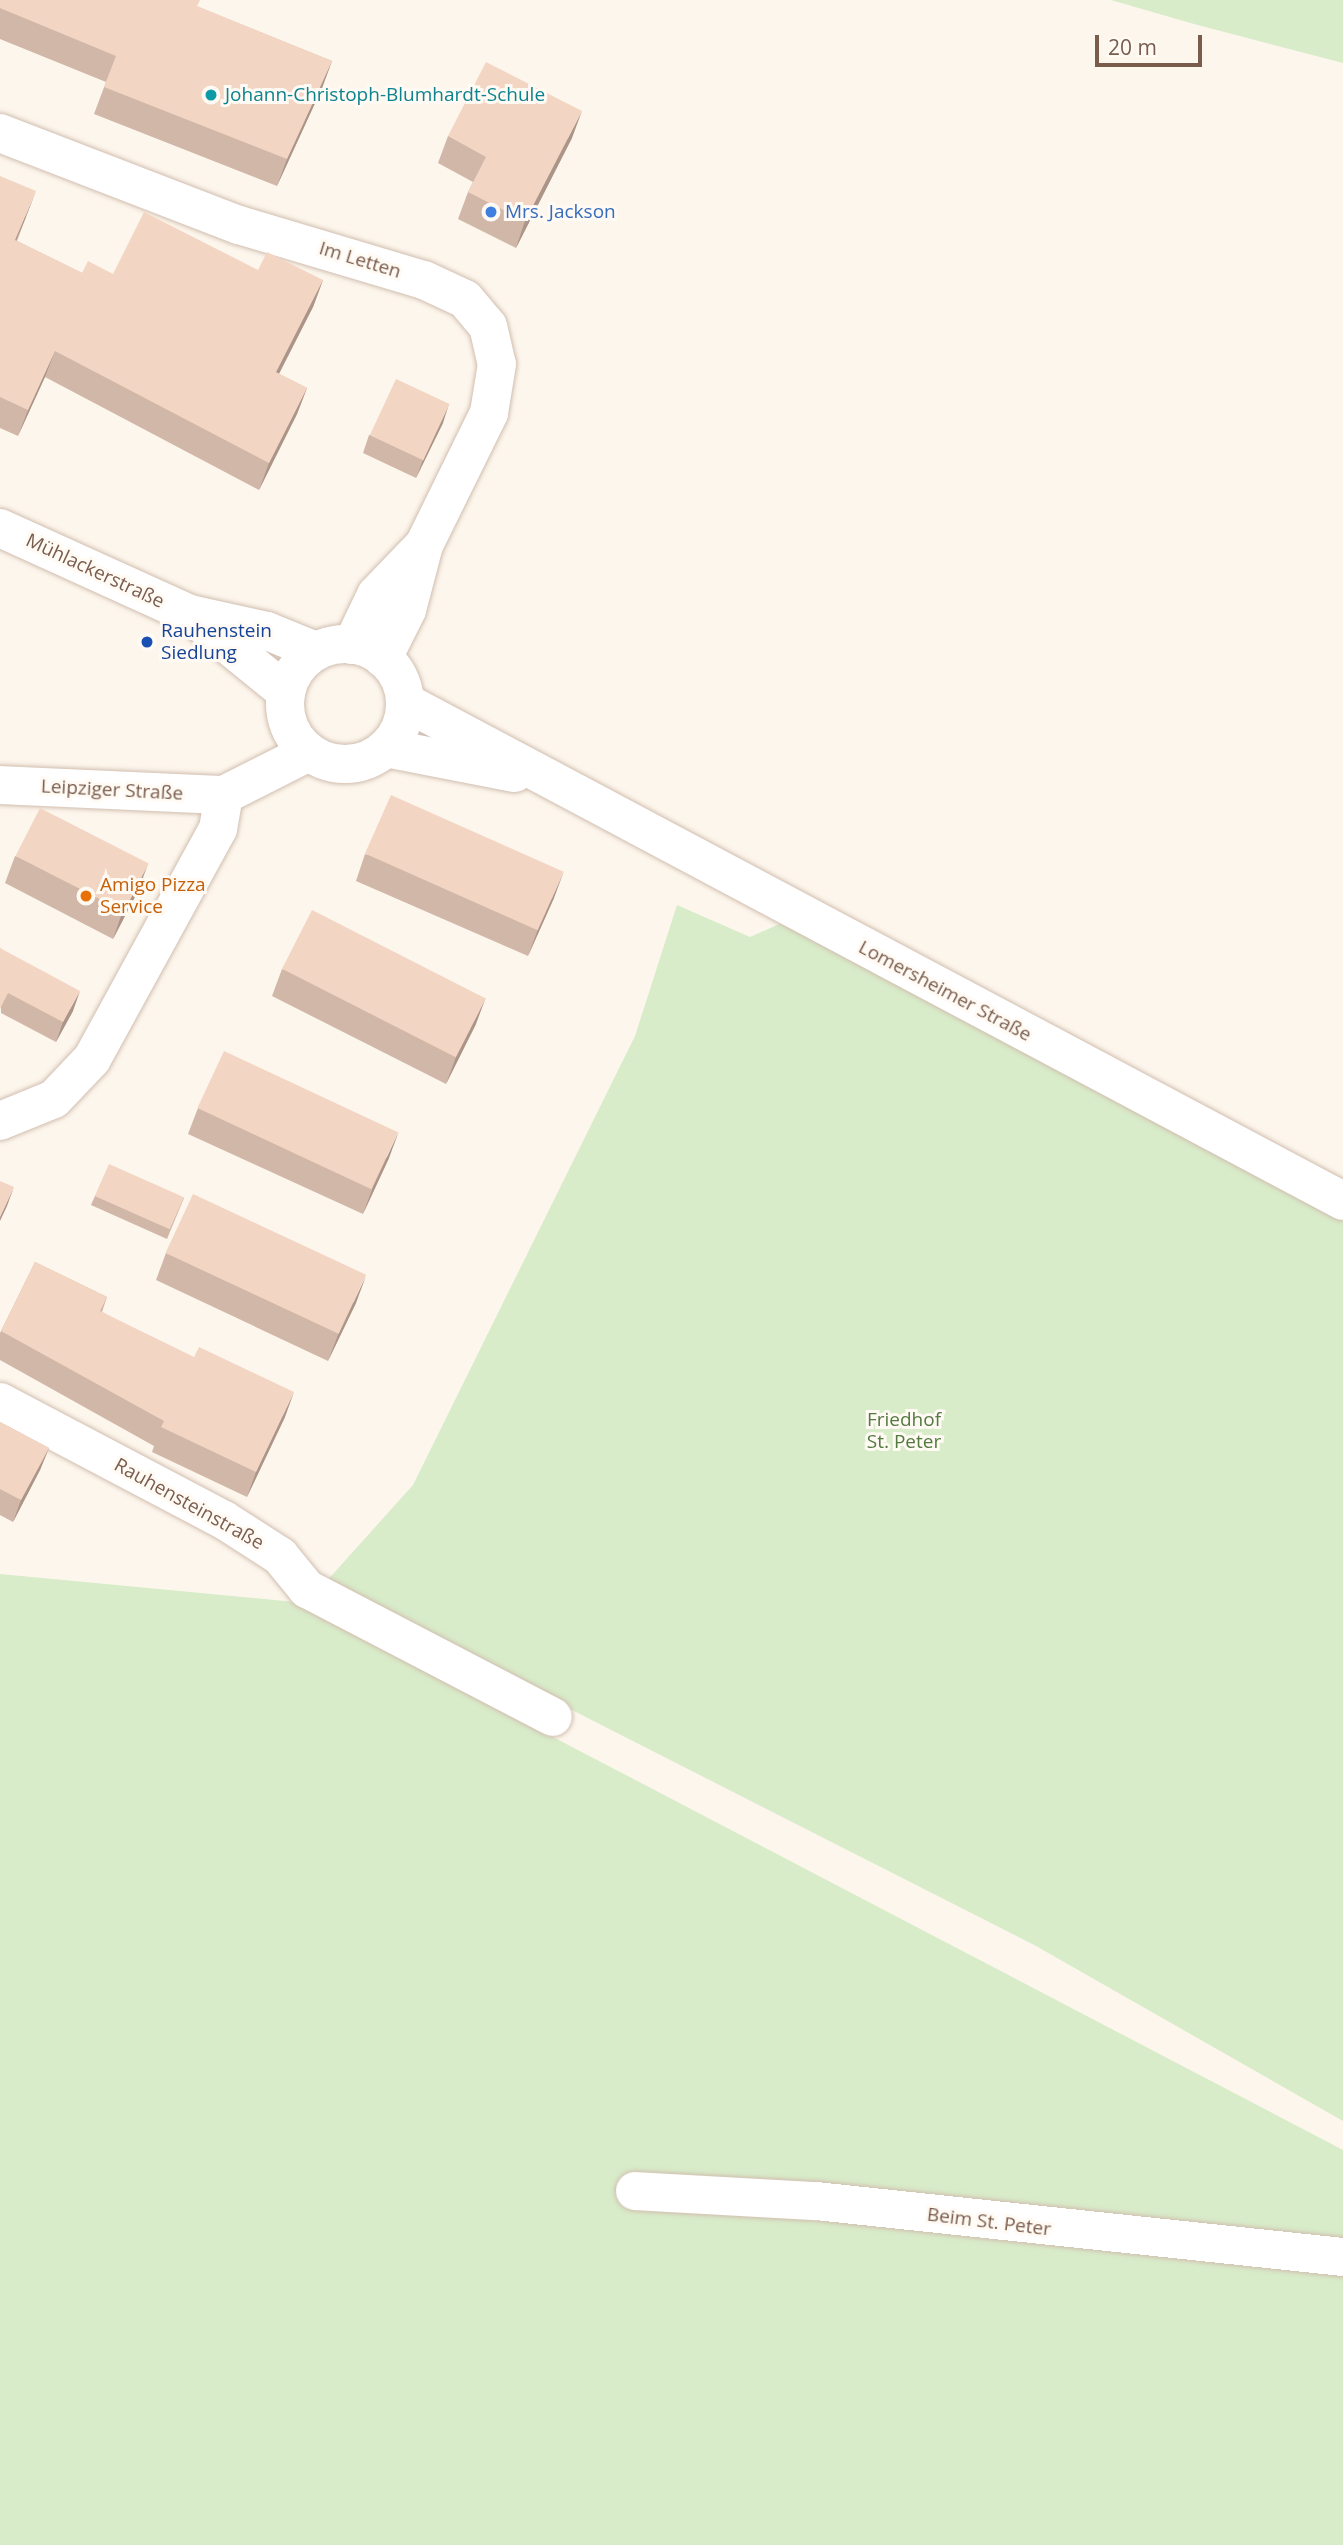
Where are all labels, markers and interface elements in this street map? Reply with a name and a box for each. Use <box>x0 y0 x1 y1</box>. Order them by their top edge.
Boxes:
scale bar <box>1098 21 1205 65</box>
text: 20 m <box>1108 33 1157 61</box>
place label: Johann-Christoph-Blumhardt-Schule <box>225 84 545 106</box>
marker: Johann-Christoph-Blumhardt-Schule <box>203 87 219 103</box>
place label: Mrs. Jackson <box>505 201 616 223</box>
marker: Mrs. Jackson <box>483 204 499 220</box>
street label: Im Letten <box>316 237 404 283</box>
street label: Mühlackerstraße <box>22 529 168 613</box>
place label: Rauhenstein Siedlung <box>161 620 272 664</box>
marker: Rauhenstein Siedlung <box>139 634 155 650</box>
street label: Leipziger Straße <box>40 775 184 805</box>
place label: Amigo Pizza Service <box>100 874 206 918</box>
marker: Amigo Pizza Service <box>78 888 94 904</box>
street label: Lomersheimer Straße <box>855 936 1035 1046</box>
park label: Friedhof St. Peter <box>867 1409 941 1453</box>
street label: Rauhensteinstraße <box>110 1453 268 1555</box>
street label: Beim St. Peter <box>926 2203 1052 2241</box>

